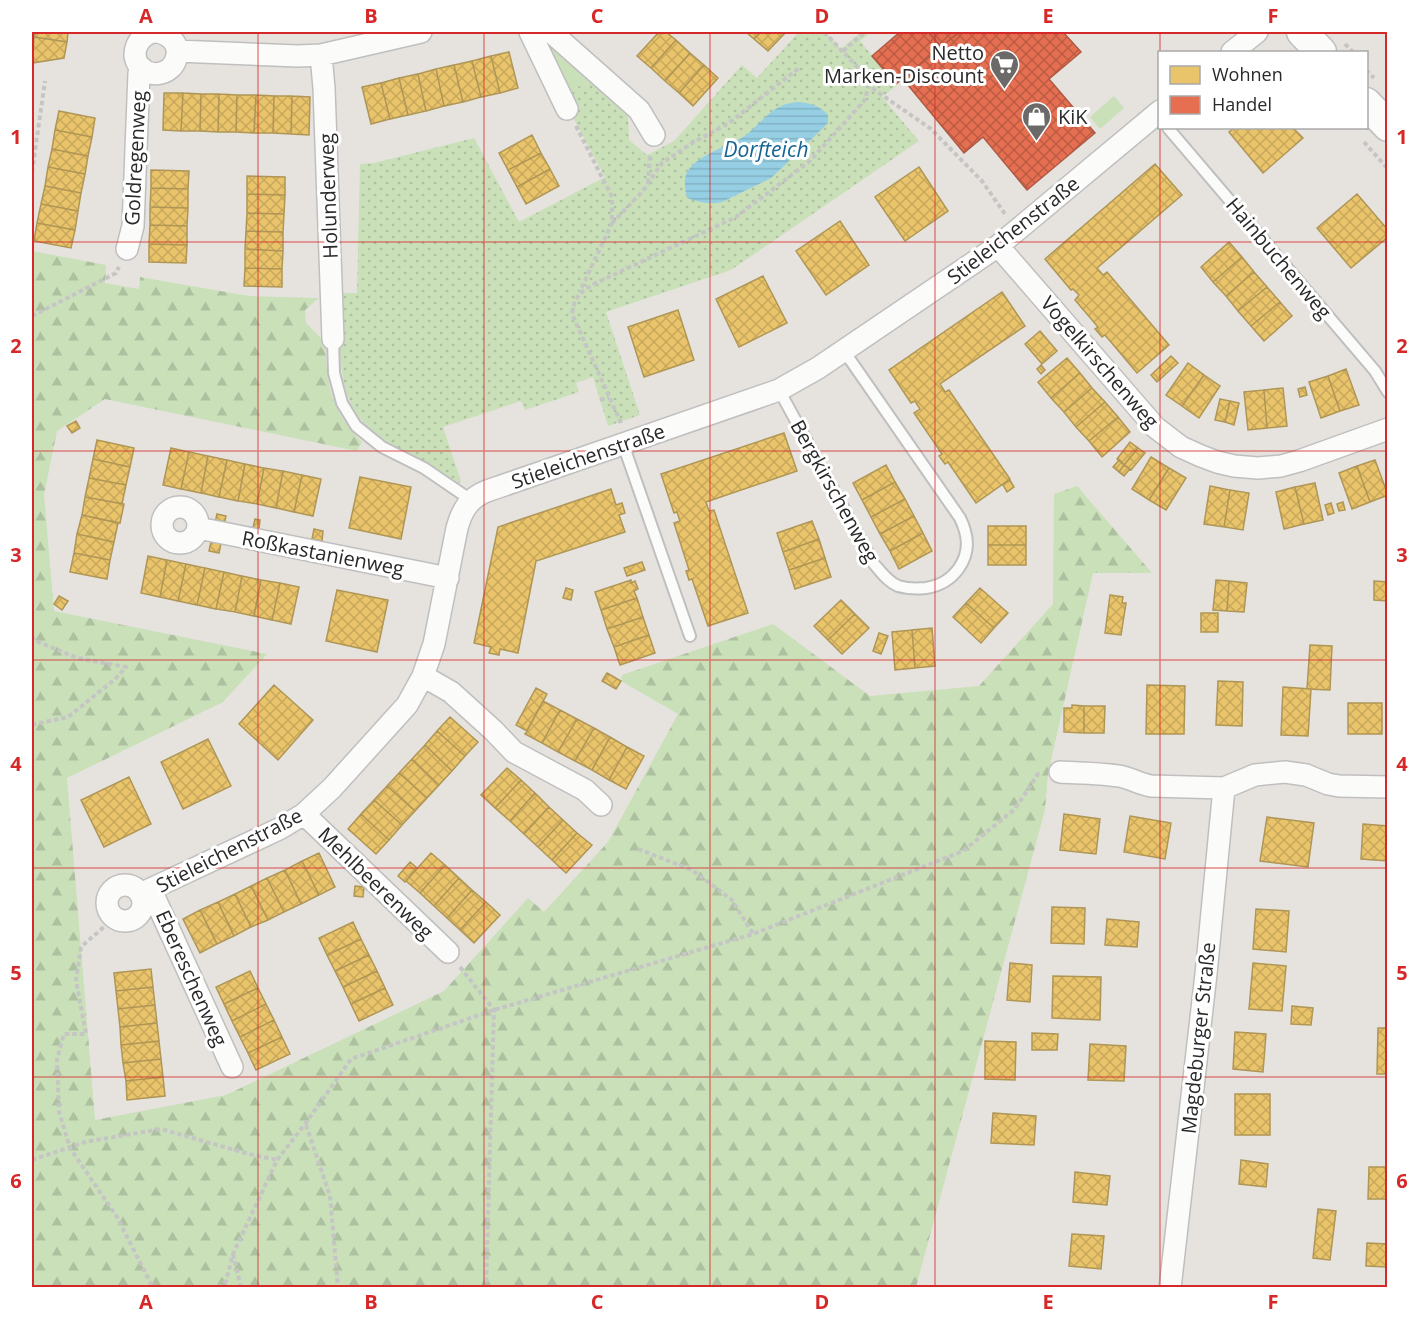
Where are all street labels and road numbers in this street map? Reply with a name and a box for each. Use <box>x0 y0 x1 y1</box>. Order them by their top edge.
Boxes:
street label: Goldregenweg <box>118 90 152 226</box>
street label: Holunderweg <box>312 133 344 259</box>
street label: Stieleichenstraße <box>941 170 1085 290</box>
street label: Hainbuchenweg <box>1220 192 1338 324</box>
street label: Vogelkirschenweg <box>1035 290 1165 434</box>
street label: Bergkirschenweg <box>785 415 886 567</box>
street label: Stieleichenstraße <box>508 417 668 495</box>
street label: Roßkastanienweg <box>240 524 407 582</box>
street label: Stieleichenstraße <box>151 801 307 899</box>
street label: Mehlbeerenweg <box>312 821 440 945</box>
street label: Ebereschenweg <box>150 906 234 1051</box>
street label: Magdeburger Straße <box>1175 941 1221 1135</box>

